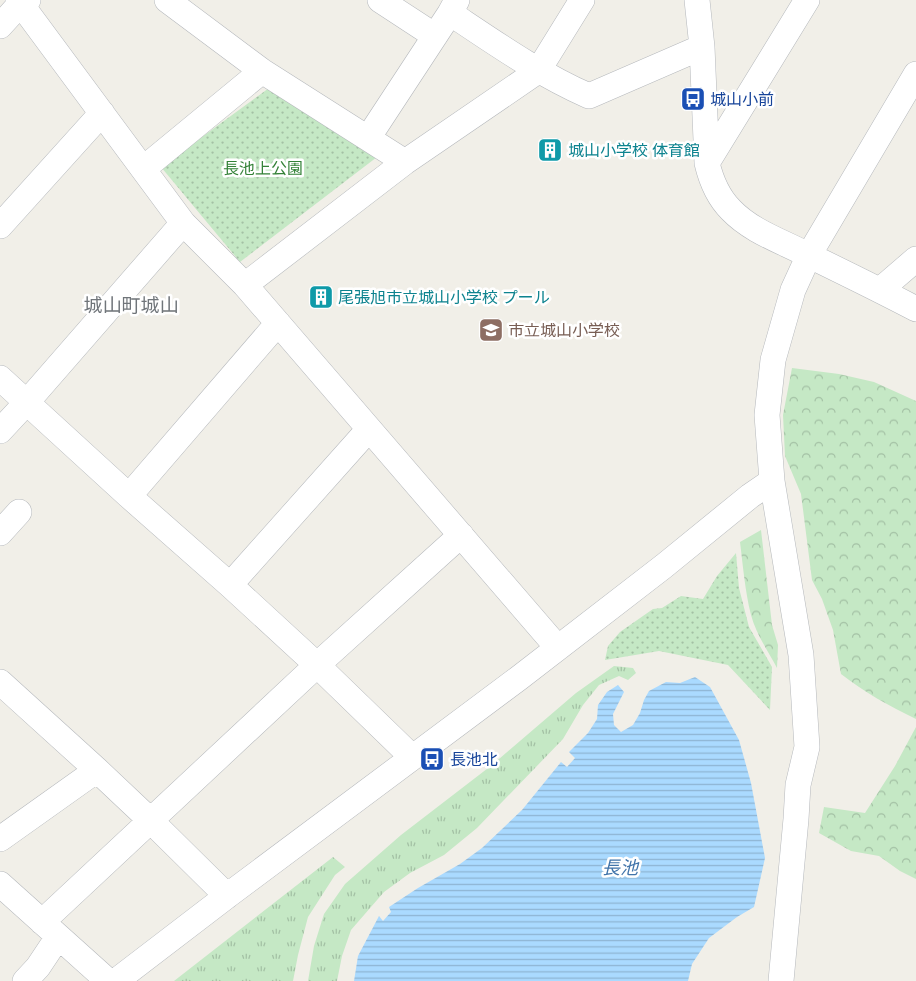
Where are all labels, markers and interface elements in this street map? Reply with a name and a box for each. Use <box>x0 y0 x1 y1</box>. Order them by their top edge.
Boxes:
bus stop icon: 城山小前 <box>680 86 706 112</box>
place label: 城山小前 <box>710 90 774 109</box>
building icon: 城山小学校 体育館 <box>537 137 563 163</box>
place label: 城山小学校 体育館 <box>568 141 700 160</box>
park label: 長池上公園 <box>223 159 303 178</box>
building icon: 尾張旭市立城山小学校 プール <box>308 284 334 310</box>
place label: 尾張旭市立城山小学校 プール <box>338 288 550 307</box>
district label: 城山町城山 <box>83 295 179 317</box>
school or university icon: 市立城山小学校 <box>478 317 504 343</box>
place label: 市立城山小学校 <box>508 321 620 340</box>
bus stop icon: 長池北 <box>419 746 445 772</box>
place label: 長池北 <box>450 750 498 769</box>
water label: 長池 <box>602 857 640 879</box>

